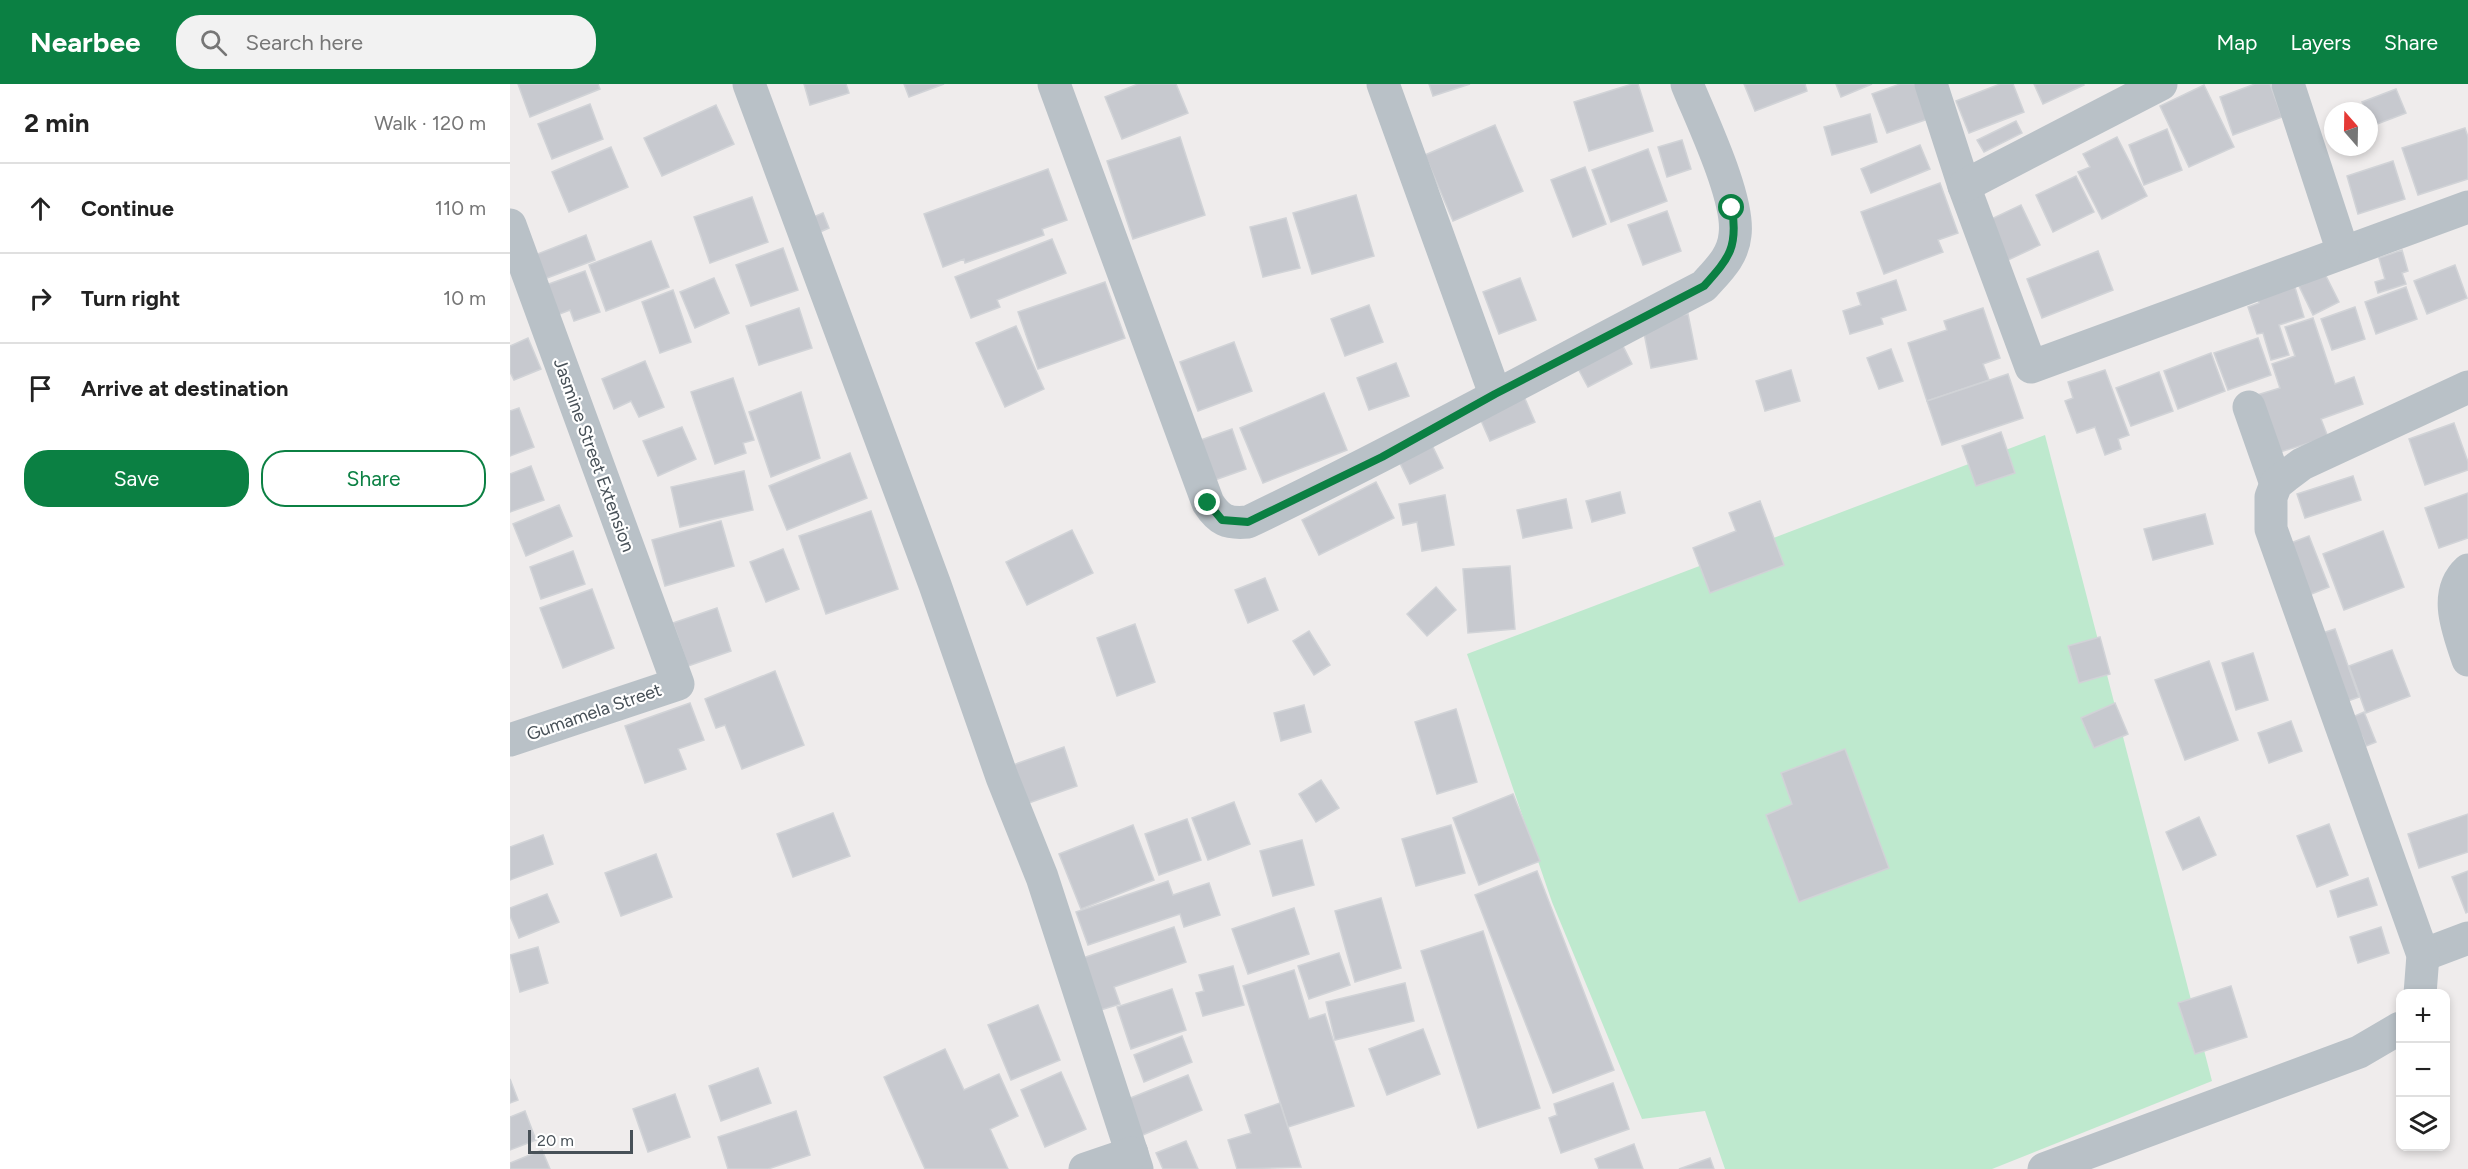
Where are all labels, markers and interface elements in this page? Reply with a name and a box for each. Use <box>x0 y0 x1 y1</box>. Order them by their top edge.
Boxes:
search box <box>176 15 596 69</box>
text: Nearbee <box>30 25 140 59</box>
icon: search <box>197 26 230 59</box>
text: Search here <box>245 29 363 56</box>
text: Map <box>2217 30 2257 55</box>
text: Layers <box>2290 30 2351 55</box>
text: Share <box>2384 30 2438 55</box>
north arrow <box>2324 102 2378 156</box>
text: 2 min <box>24 107 90 139</box>
text: Walk · 120 m <box>374 111 486 135</box>
icon: ahead <box>24 192 57 225</box>
route start <box>1718 194 1744 220</box>
text: Continue <box>81 195 174 222</box>
text: 110 m <box>435 196 486 220</box>
icon: right <box>24 282 57 315</box>
text: Turn right <box>81 285 180 312</box>
text: 10 m <box>443 286 486 310</box>
street label: Jasmine Street Extension <box>549 355 639 555</box>
icon: arrive <box>24 372 57 405</box>
text: Arrive at destination <box>81 375 289 402</box>
button: Save <box>24 450 249 507</box>
button: Share <box>261 450 486 507</box>
route end <box>1194 489 1220 515</box>
street label: Gumamela Street <box>524 679 665 745</box>
map controls <box>2396 989 2450 1151</box>
button: + <box>2396 989 2450 1043</box>
button: − <box>2396 1043 2450 1097</box>
button: layers <box>2396 1097 2450 1151</box>
scale bar <box>528 1127 633 1154</box>
text: 20 m <box>537 1131 574 1150</box>

